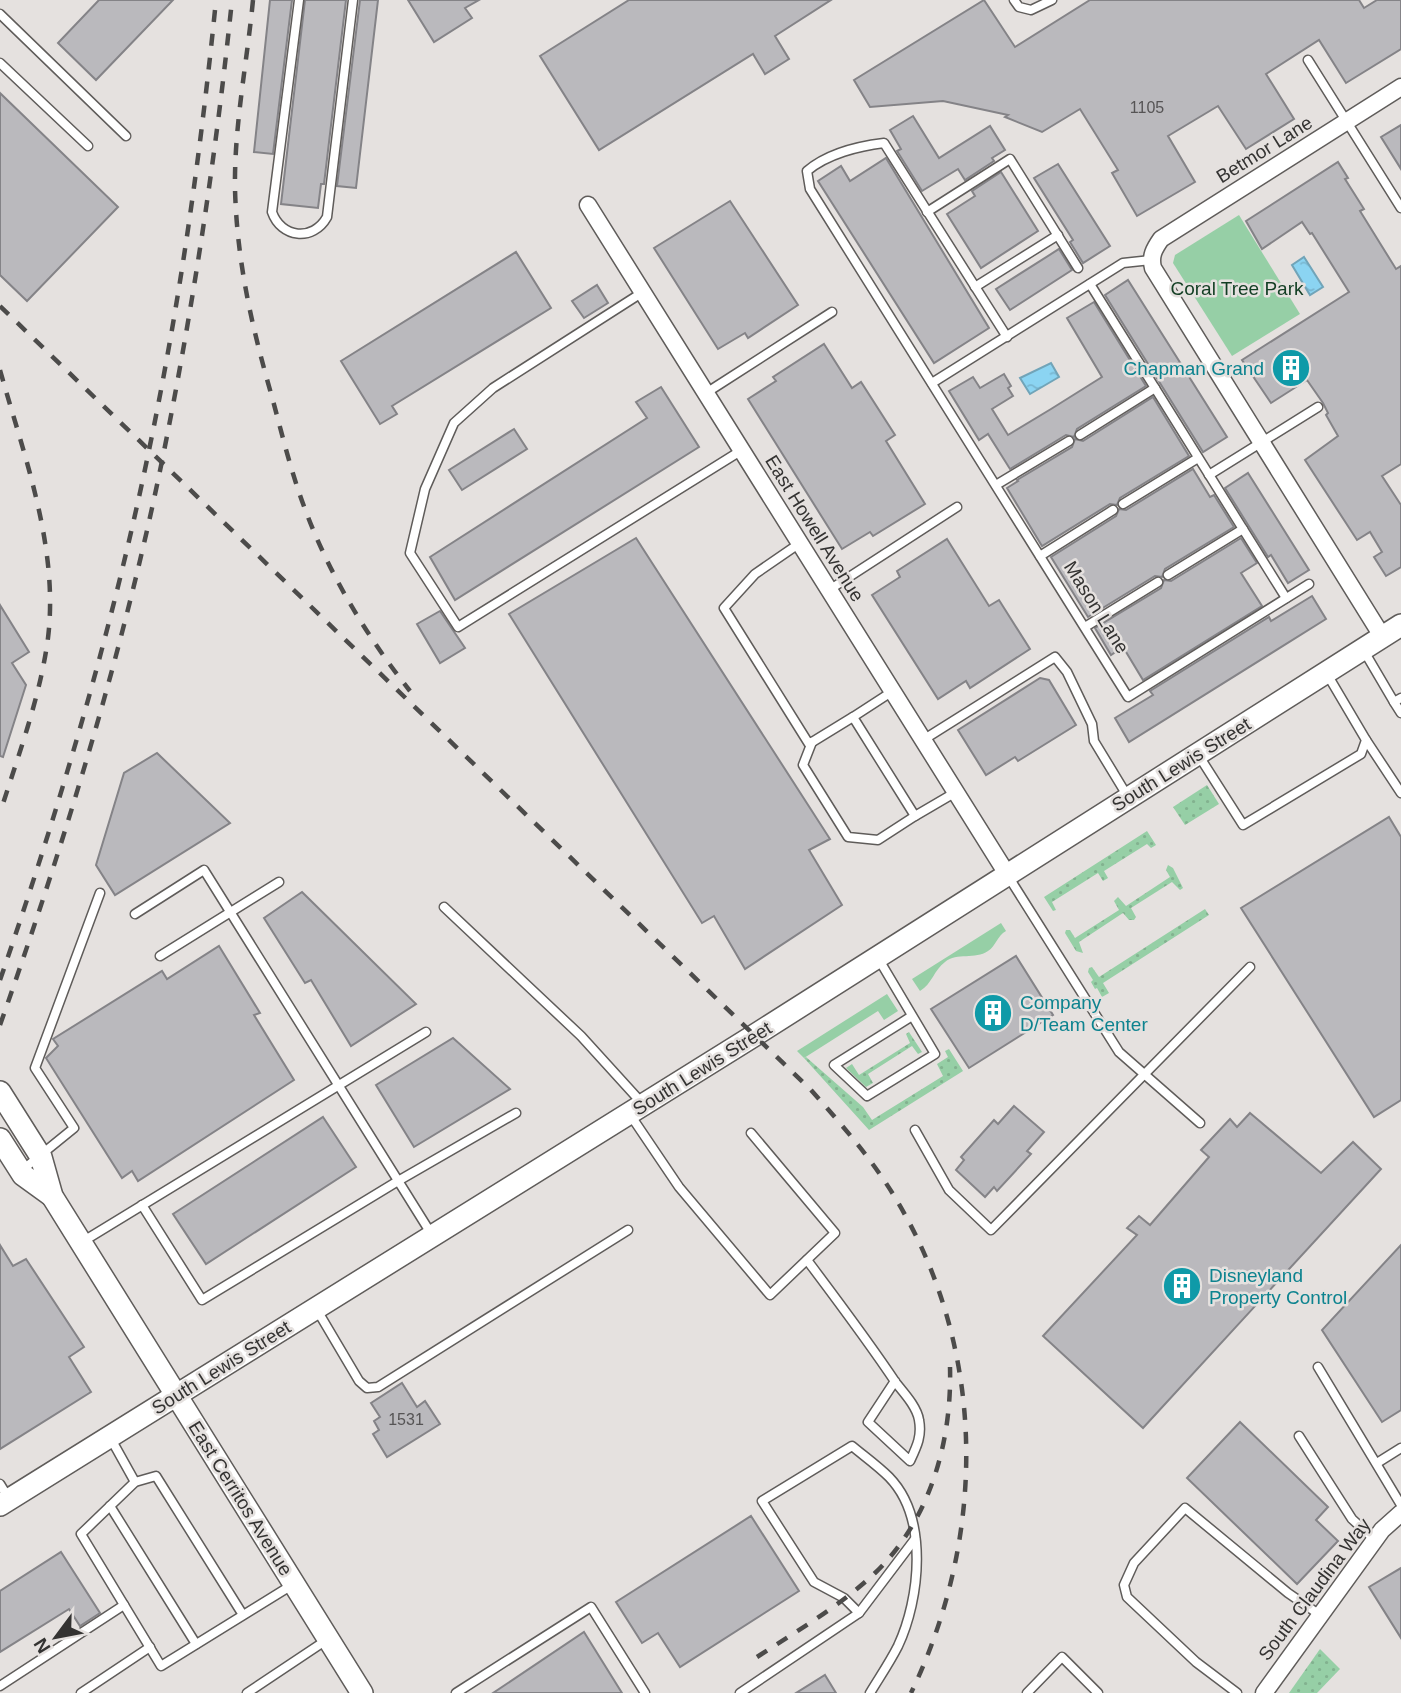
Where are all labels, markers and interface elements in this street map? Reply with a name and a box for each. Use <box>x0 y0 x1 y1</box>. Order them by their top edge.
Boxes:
house number: 1105 <box>1130 99 1164 116</box>
street label: Betmor Lane <box>1213 112 1316 187</box>
park label: Coral Tree Park <box>1170 278 1304 299</box>
building icon: Chapman Grand <box>1270 347 1312 389</box>
place label: Chapman Grand <box>1124 358 1264 379</box>
street label: East Howell Avenue <box>761 451 868 605</box>
street label: Mason Lane <box>1060 557 1133 657</box>
street label: South Lewis Street <box>1108 713 1255 816</box>
building icon: Company D/Team Center <box>972 992 1014 1034</box>
place label: Company D/Team Center <box>1020 992 1148 1035</box>
street label: South Lewis Street <box>629 1017 776 1120</box>
building icon: Disneyland Property Control <box>1161 1265 1203 1307</box>
place label: Disneyland Property Control <box>1209 1265 1347 1308</box>
street label: South Lewis Street <box>148 1316 295 1419</box>
house number: 1531 <box>388 1411 424 1428</box>
street label: East Cerritos Avenue <box>184 1417 297 1579</box>
street label: South Claudina Way <box>1254 1514 1375 1665</box>
north arrow <box>21 1602 91 1672</box>
text: N <box>29 1634 55 1657</box>

